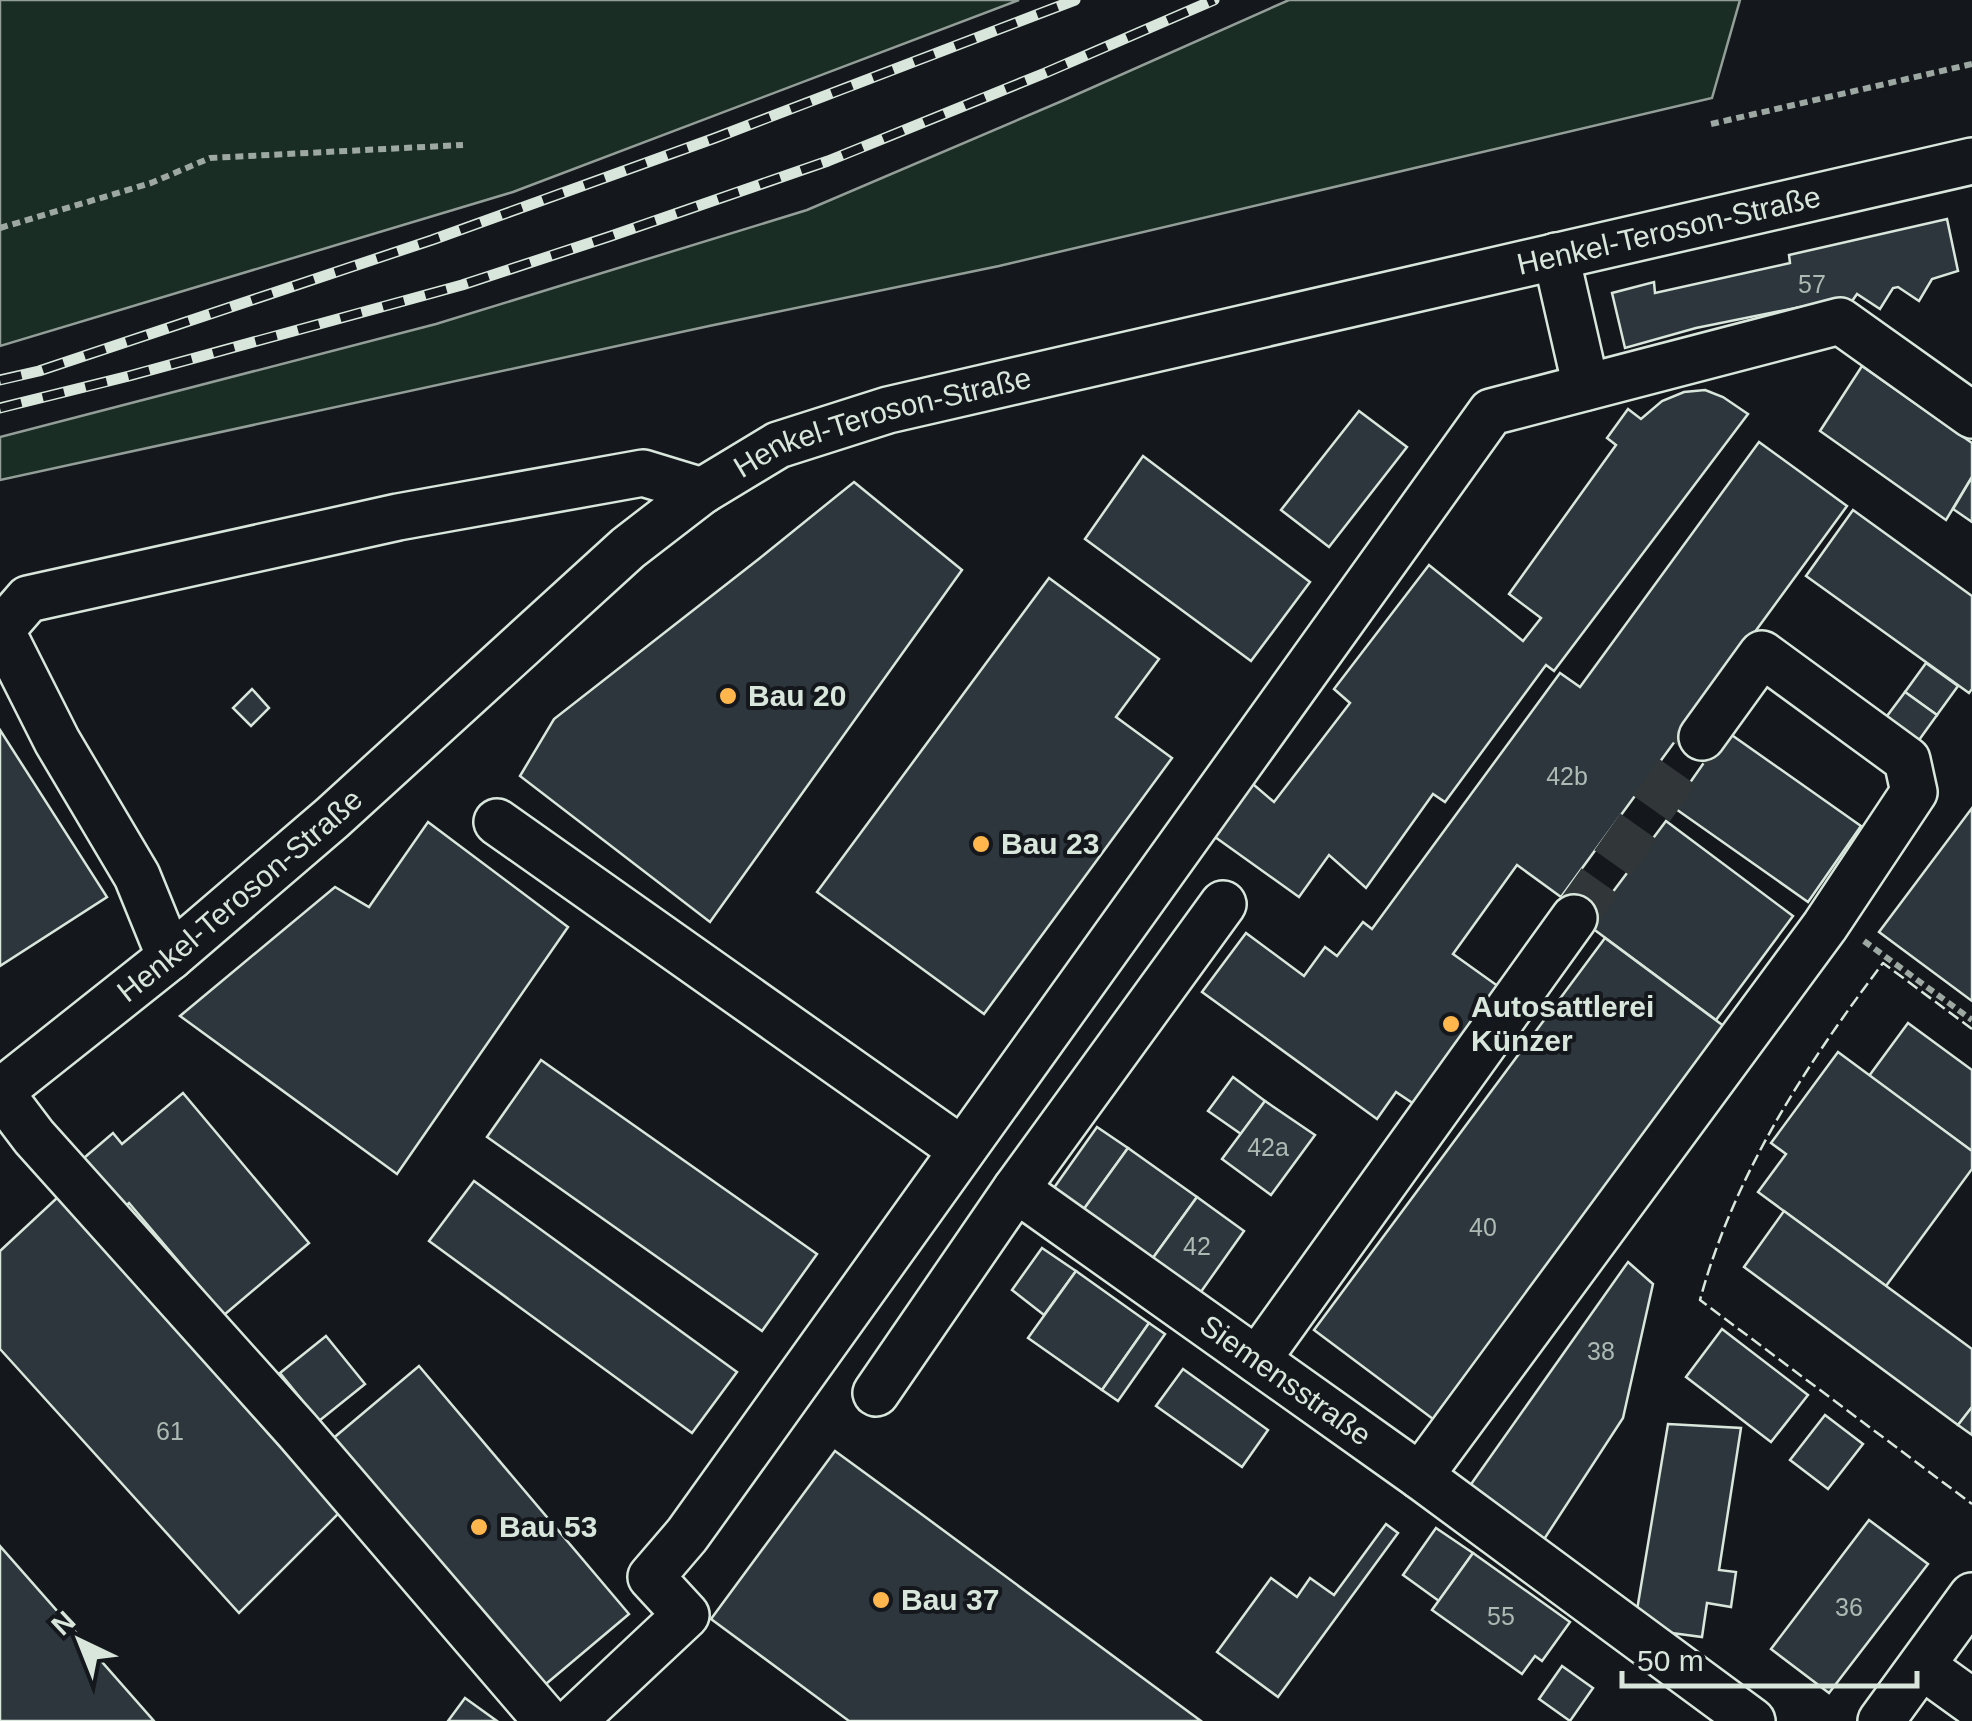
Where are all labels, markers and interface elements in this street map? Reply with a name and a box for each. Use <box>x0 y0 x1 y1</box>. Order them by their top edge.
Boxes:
street label: Henkel-Teroson-Straße <box>1514 179 1824 281</box>
house number: 57 <box>1798 270 1826 298</box>
street label: Henkel-Teroson-Straße <box>728 361 1034 484</box>
place label: Bau 20 <box>748 679 846 712</box>
marker: Bau 20 <box>717 685 739 707</box>
house number: 42b <box>1546 762 1588 790</box>
street label: Henkel-Teroson-Straße <box>111 782 368 1008</box>
place label: Bau 23 <box>1001 827 1099 860</box>
marker: Bau 23 <box>970 833 992 855</box>
place label: Autosattlerei Künzer <box>1471 990 1654 1057</box>
marker: Autosattlerei Künzer <box>1440 1013 1462 1035</box>
house number: 42a <box>1247 1133 1289 1161</box>
house number: 40 <box>1469 1213 1497 1241</box>
house number: 42 <box>1183 1232 1211 1260</box>
street label: Siemensstraße <box>1194 1308 1378 1452</box>
house number: 38 <box>1587 1337 1615 1365</box>
house number: 61 <box>156 1417 184 1445</box>
place label: Bau 53 <box>499 1510 597 1543</box>
marker: Bau 53 <box>468 1516 490 1538</box>
place label: Bau 37 <box>901 1583 999 1616</box>
marker: Bau 37 <box>870 1589 892 1611</box>
north arrow <box>30 1591 130 1691</box>
house number: 36 <box>1835 1593 1863 1621</box>
house number: 55 <box>1487 1602 1515 1630</box>
text: N <box>45 1605 81 1641</box>
scale bar <box>1622 1626 1917 1688</box>
text: 50 m <box>1637 1644 1704 1677</box>

